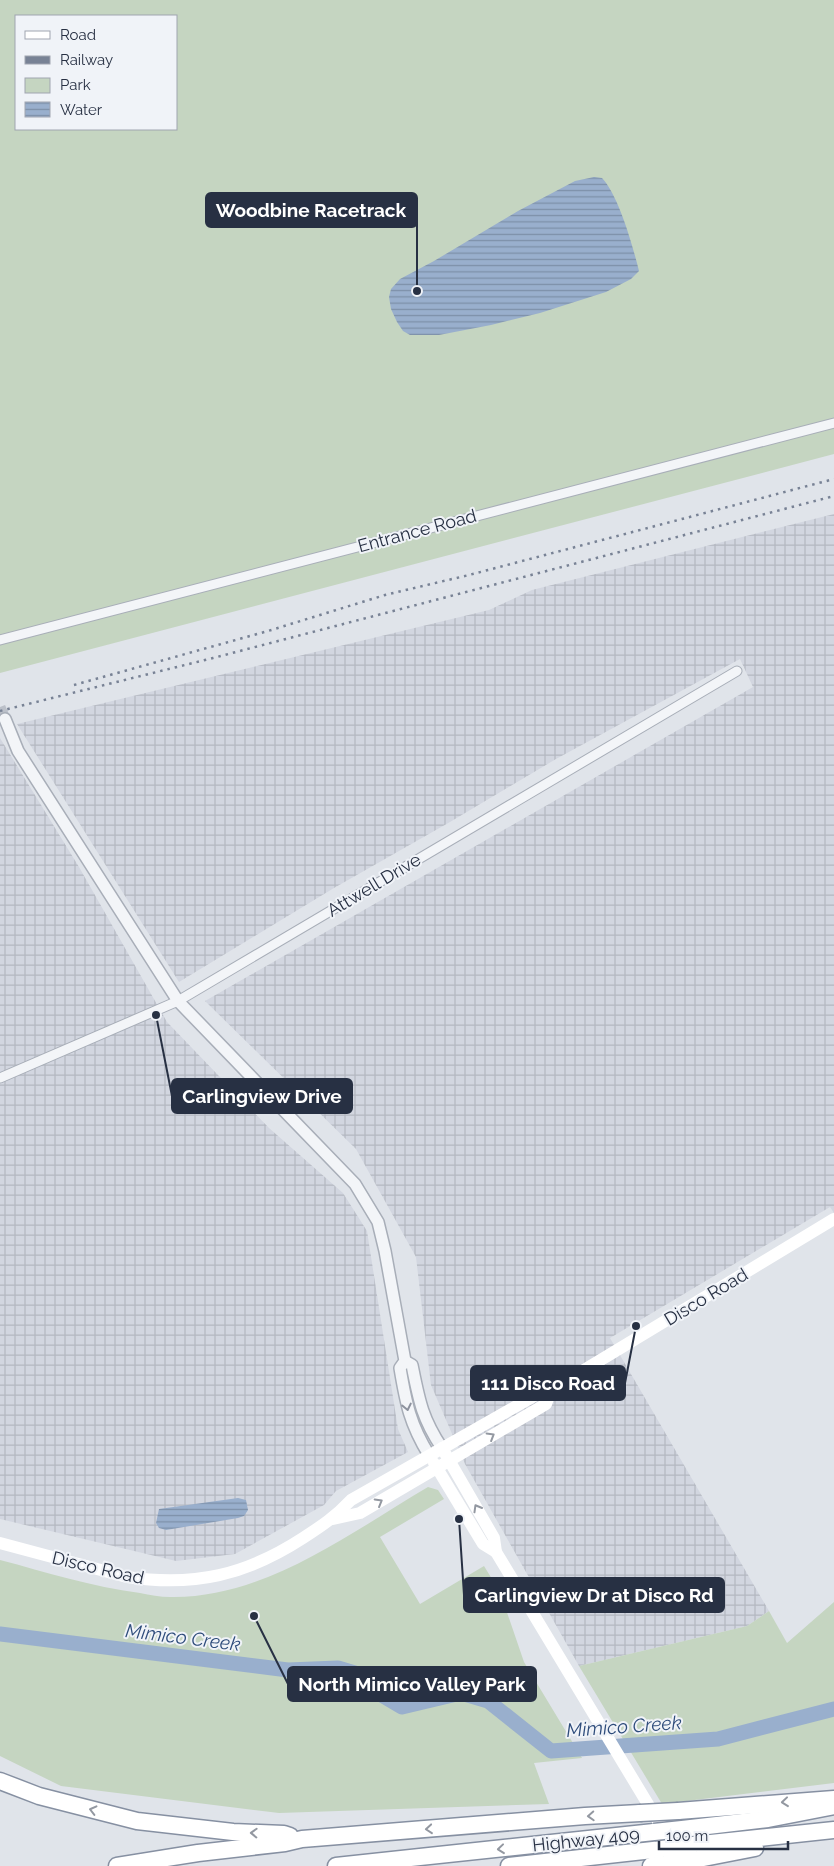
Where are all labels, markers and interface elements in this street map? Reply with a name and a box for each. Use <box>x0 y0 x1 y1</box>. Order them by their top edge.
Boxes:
legend <box>15 15 178 130</box>
text: Road <box>60 26 96 44</box>
text: Railway <box>60 51 113 69</box>
text: Park <box>60 76 91 94</box>
text: Water <box>60 101 103 119</box>
callout: Woodbine Racetrack <box>206 193 417 227</box>
text: Woodbine Racetrack <box>216 199 407 221</box>
street label: Entrance Road <box>355 505 479 556</box>
street label: Attwell Drive <box>323 848 425 921</box>
callout: Carlingview Drive <box>172 1079 352 1113</box>
text: Carlingview Drive <box>182 1085 342 1107</box>
street label: Disco Road <box>660 1263 751 1330</box>
callout: 111 Disco Road <box>471 1366 625 1400</box>
text: 111 Disco Road <box>481 1372 615 1394</box>
one-way arrow <box>402 1403 412 1412</box>
one-way arrow <box>486 1433 495 1443</box>
one-way arrow <box>373 1499 382 1509</box>
one-way arrow <box>473 1505 483 1514</box>
street label: Disco Road <box>50 1547 146 1588</box>
callout: Carlingview Dr at Disco Rd <box>464 1578 724 1612</box>
text: Carlingview Dr at Disco Rd <box>475 1584 713 1606</box>
water label: Mimico Creek <box>124 1619 242 1655</box>
callout: North Mimico Valley Park <box>288 1667 536 1701</box>
text: North Mimico Valley Park <box>298 1673 526 1695</box>
water label: Mimico Creek <box>566 1711 682 1741</box>
one-way arrow <box>781 1796 789 1807</box>
one-way arrow <box>89 1805 98 1816</box>
one-way arrow <box>587 1810 595 1821</box>
scale bar <box>659 1818 788 1850</box>
one-way arrow <box>425 1823 433 1834</box>
street label: Highway 409 <box>531 1823 641 1856</box>
one-way arrow <box>250 1827 258 1838</box>
text: 100 m <box>666 1827 708 1845</box>
one-way arrow <box>497 1843 505 1854</box>

